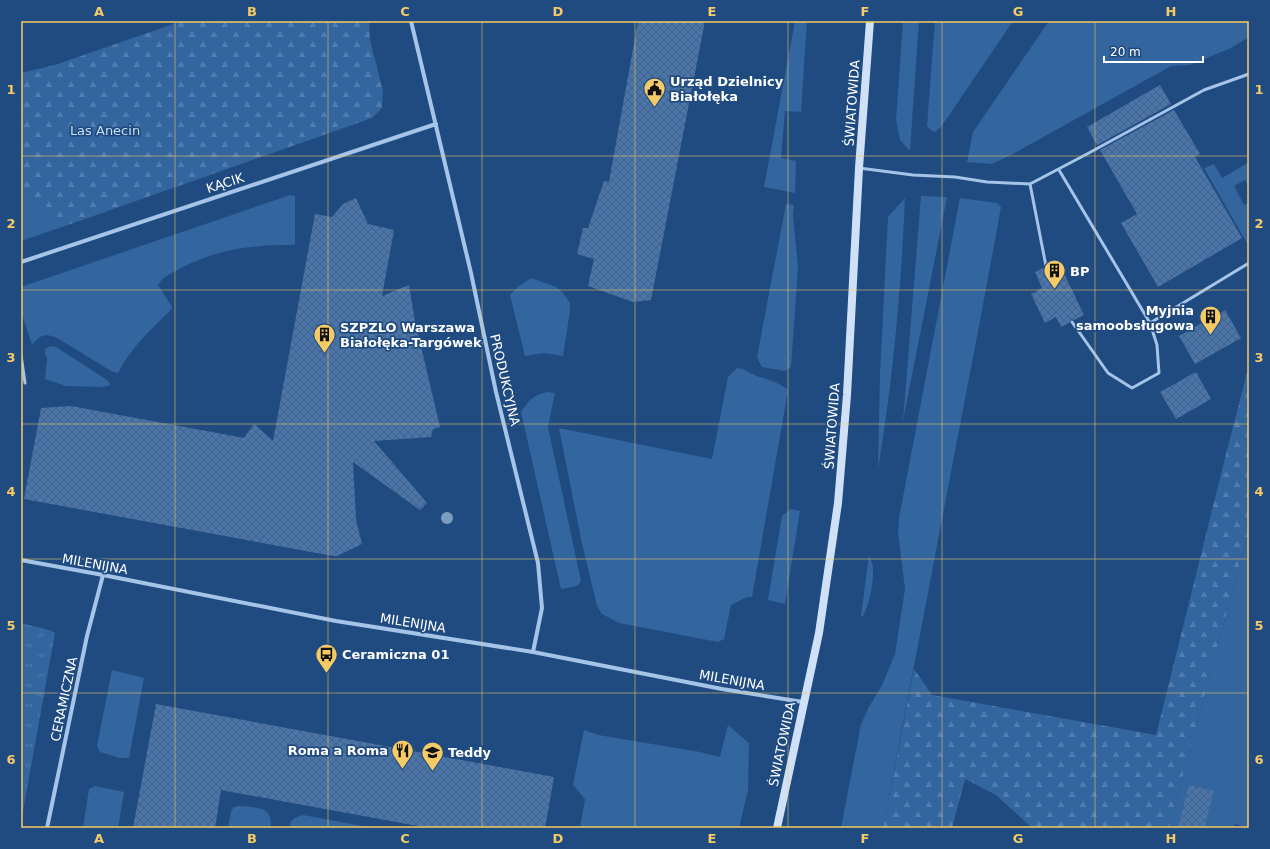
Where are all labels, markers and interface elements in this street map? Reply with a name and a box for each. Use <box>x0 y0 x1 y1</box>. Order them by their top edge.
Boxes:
text: A <box>94 4 104 19</box>
text: B <box>247 4 257 19</box>
text: C <box>400 4 410 19</box>
text: D <box>553 4 564 19</box>
text: E <box>708 4 716 19</box>
text: F <box>861 4 869 19</box>
text: G <box>1013 4 1023 19</box>
text: H <box>1166 4 1176 19</box>
scale bar <box>1104 38 1203 64</box>
text: 20 m <box>1110 45 1141 59</box>
street label: ŚWIATOWIDA <box>842 59 863 147</box>
place label: Urząd Dzielnicy Białołęka <box>670 74 784 104</box>
public building icon: Urząd Dzielnicy Białołęka <box>642 75 668 108</box>
text: 1 <box>6 82 16 97</box>
text: 1 <box>1254 82 1264 97</box>
park label: Las Anecin <box>70 123 140 138</box>
street label: KĄCIK <box>204 170 246 196</box>
text: 2 <box>6 216 16 231</box>
text: 2 <box>1254 216 1264 231</box>
building icon: BP <box>1041 258 1067 291</box>
place label: BP <box>1070 264 1089 279</box>
place label: Myjnia samoobsługowa <box>1076 303 1194 333</box>
building icon: Myjnia samoobsługowa <box>1197 304 1223 337</box>
place label: SZPZLO Warszawa Białołęka-Targówek <box>340 320 482 350</box>
building icon: SZPZLO Warszawa Białołęka-Targówek <box>311 321 337 354</box>
street label: PRODUKCYJNA <box>487 333 523 427</box>
text: 3 <box>6 350 16 365</box>
text: 3 <box>1254 350 1264 365</box>
street label: ŚWIATOWIDA <box>822 382 843 470</box>
text: 4 <box>6 484 16 499</box>
text: 4 <box>1254 484 1264 499</box>
street label: MILENIJNA <box>61 551 129 577</box>
street label: MILENIJNA <box>379 610 447 636</box>
text: 5 <box>6 618 16 633</box>
text: 5 <box>1254 618 1264 633</box>
bus stop icon: Ceramiczna 01 <box>313 641 339 674</box>
place label: Ceramiczna 01 <box>342 647 449 662</box>
street label: CERAMICZNA <box>48 655 80 743</box>
street label: MILENIJNA <box>698 667 766 693</box>
street label: ŚWIATOWIDA <box>766 700 798 788</box>
restaurant icon: Roma a Roma <box>390 737 416 770</box>
school or university icon: Teddy <box>419 739 445 772</box>
place label: Roma a Roma <box>288 743 388 758</box>
place label: Teddy <box>448 745 492 760</box>
text: 6 <box>6 752 16 767</box>
text: 6 <box>1254 752 1264 767</box>
text: A <box>94 831 104 846</box>
text: B <box>247 831 257 846</box>
text: C <box>400 831 410 846</box>
text: D <box>553 831 564 846</box>
text: E <box>708 831 716 846</box>
text: F <box>861 831 869 846</box>
text: G <box>1013 831 1023 846</box>
text: H <box>1166 831 1176 846</box>

